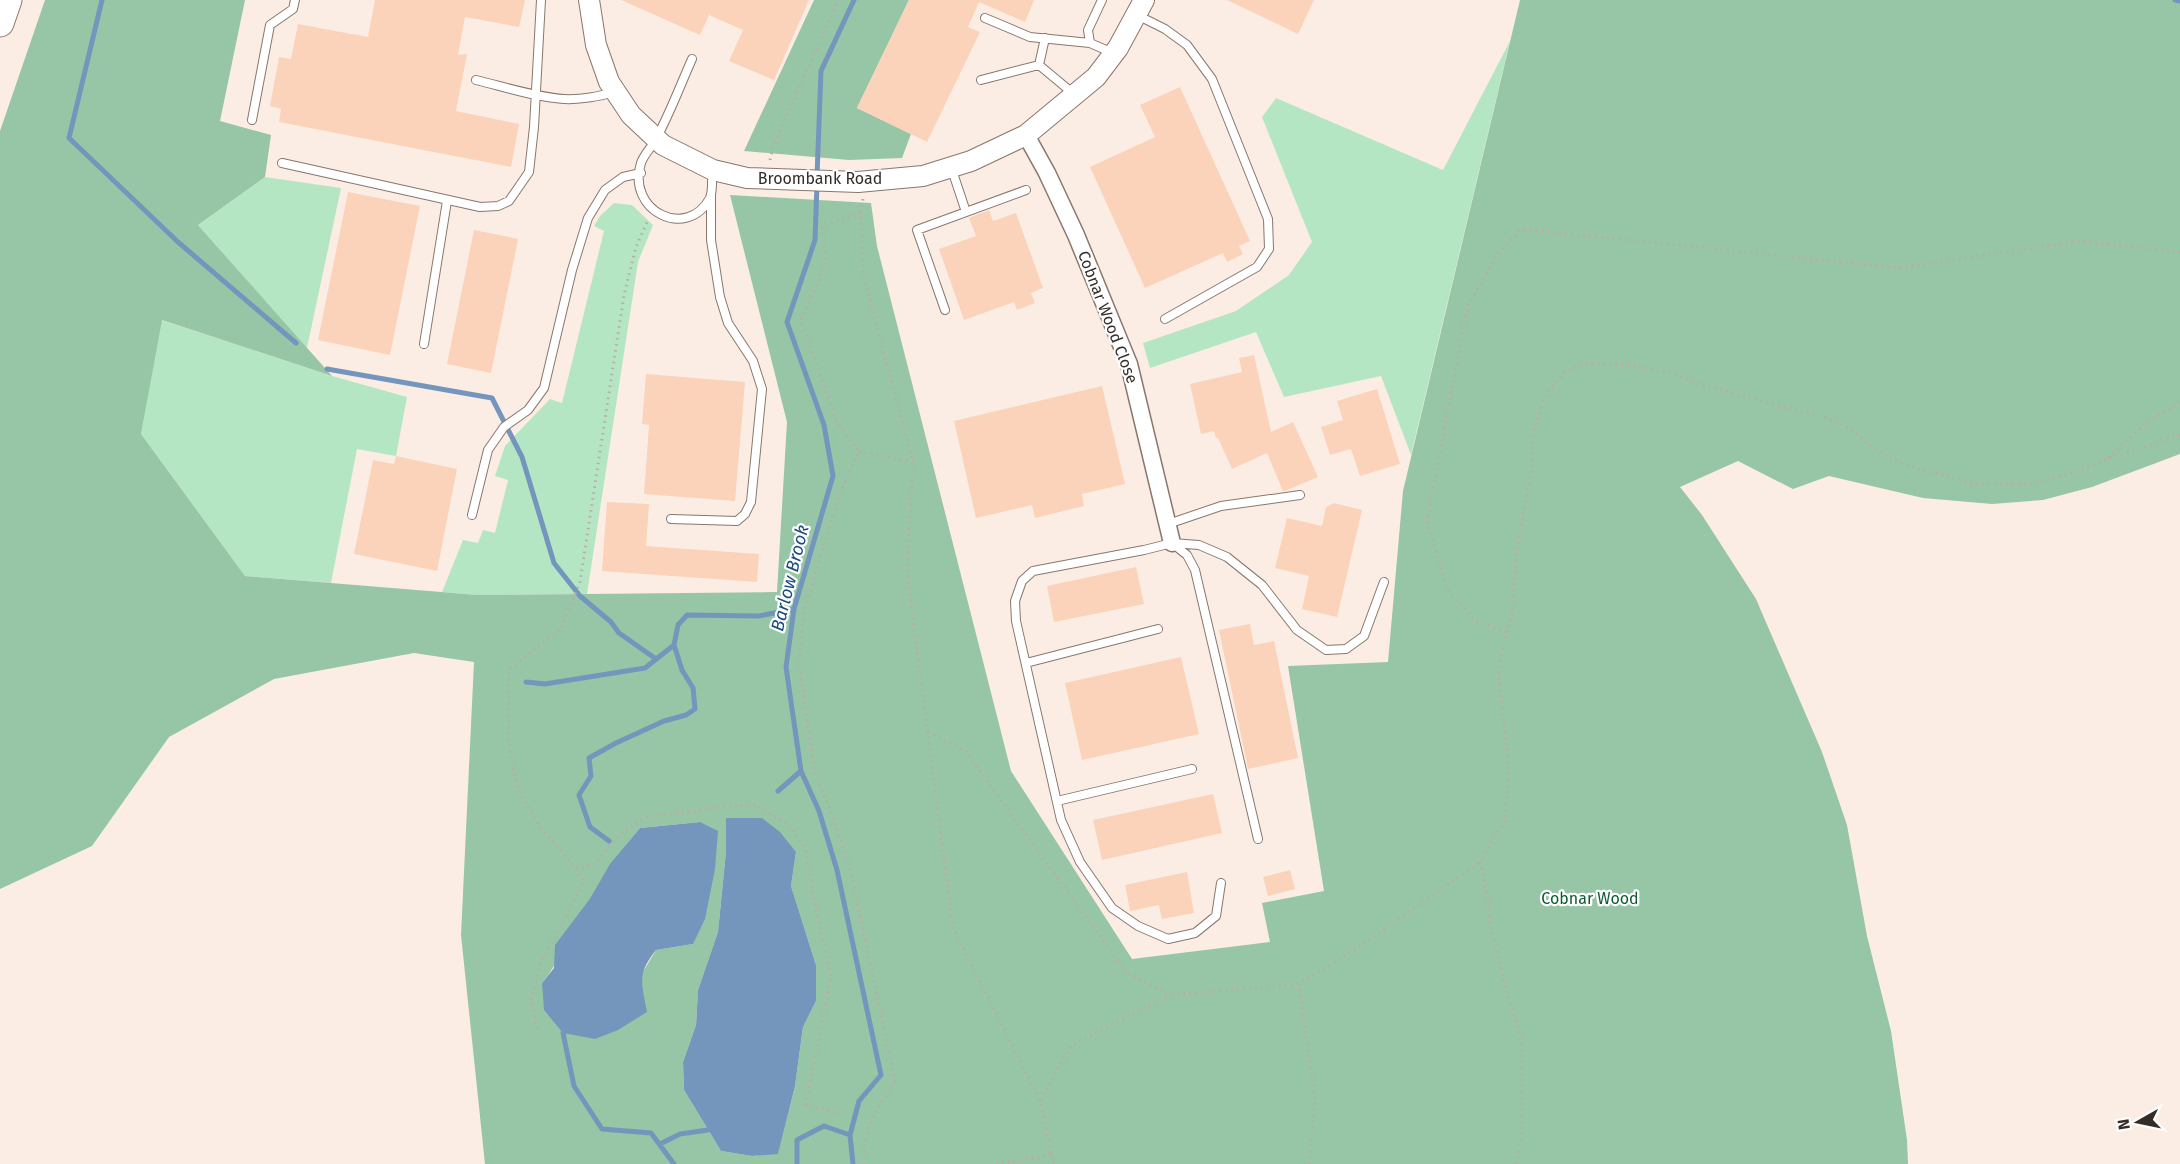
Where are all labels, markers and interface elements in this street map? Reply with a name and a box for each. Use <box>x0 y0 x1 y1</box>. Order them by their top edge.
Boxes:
street label: Broombank Road <box>758 169 882 188</box>
street label: Cobnar Wood Close <box>1074 248 1142 386</box>
water label: Barlow Brook <box>766 522 814 633</box>
park label: Cobnar Wood <box>1541 889 1639 908</box>
north arrow <box>2108 1092 2168 1152</box>
text: N <box>2113 1118 2134 1131</box>

